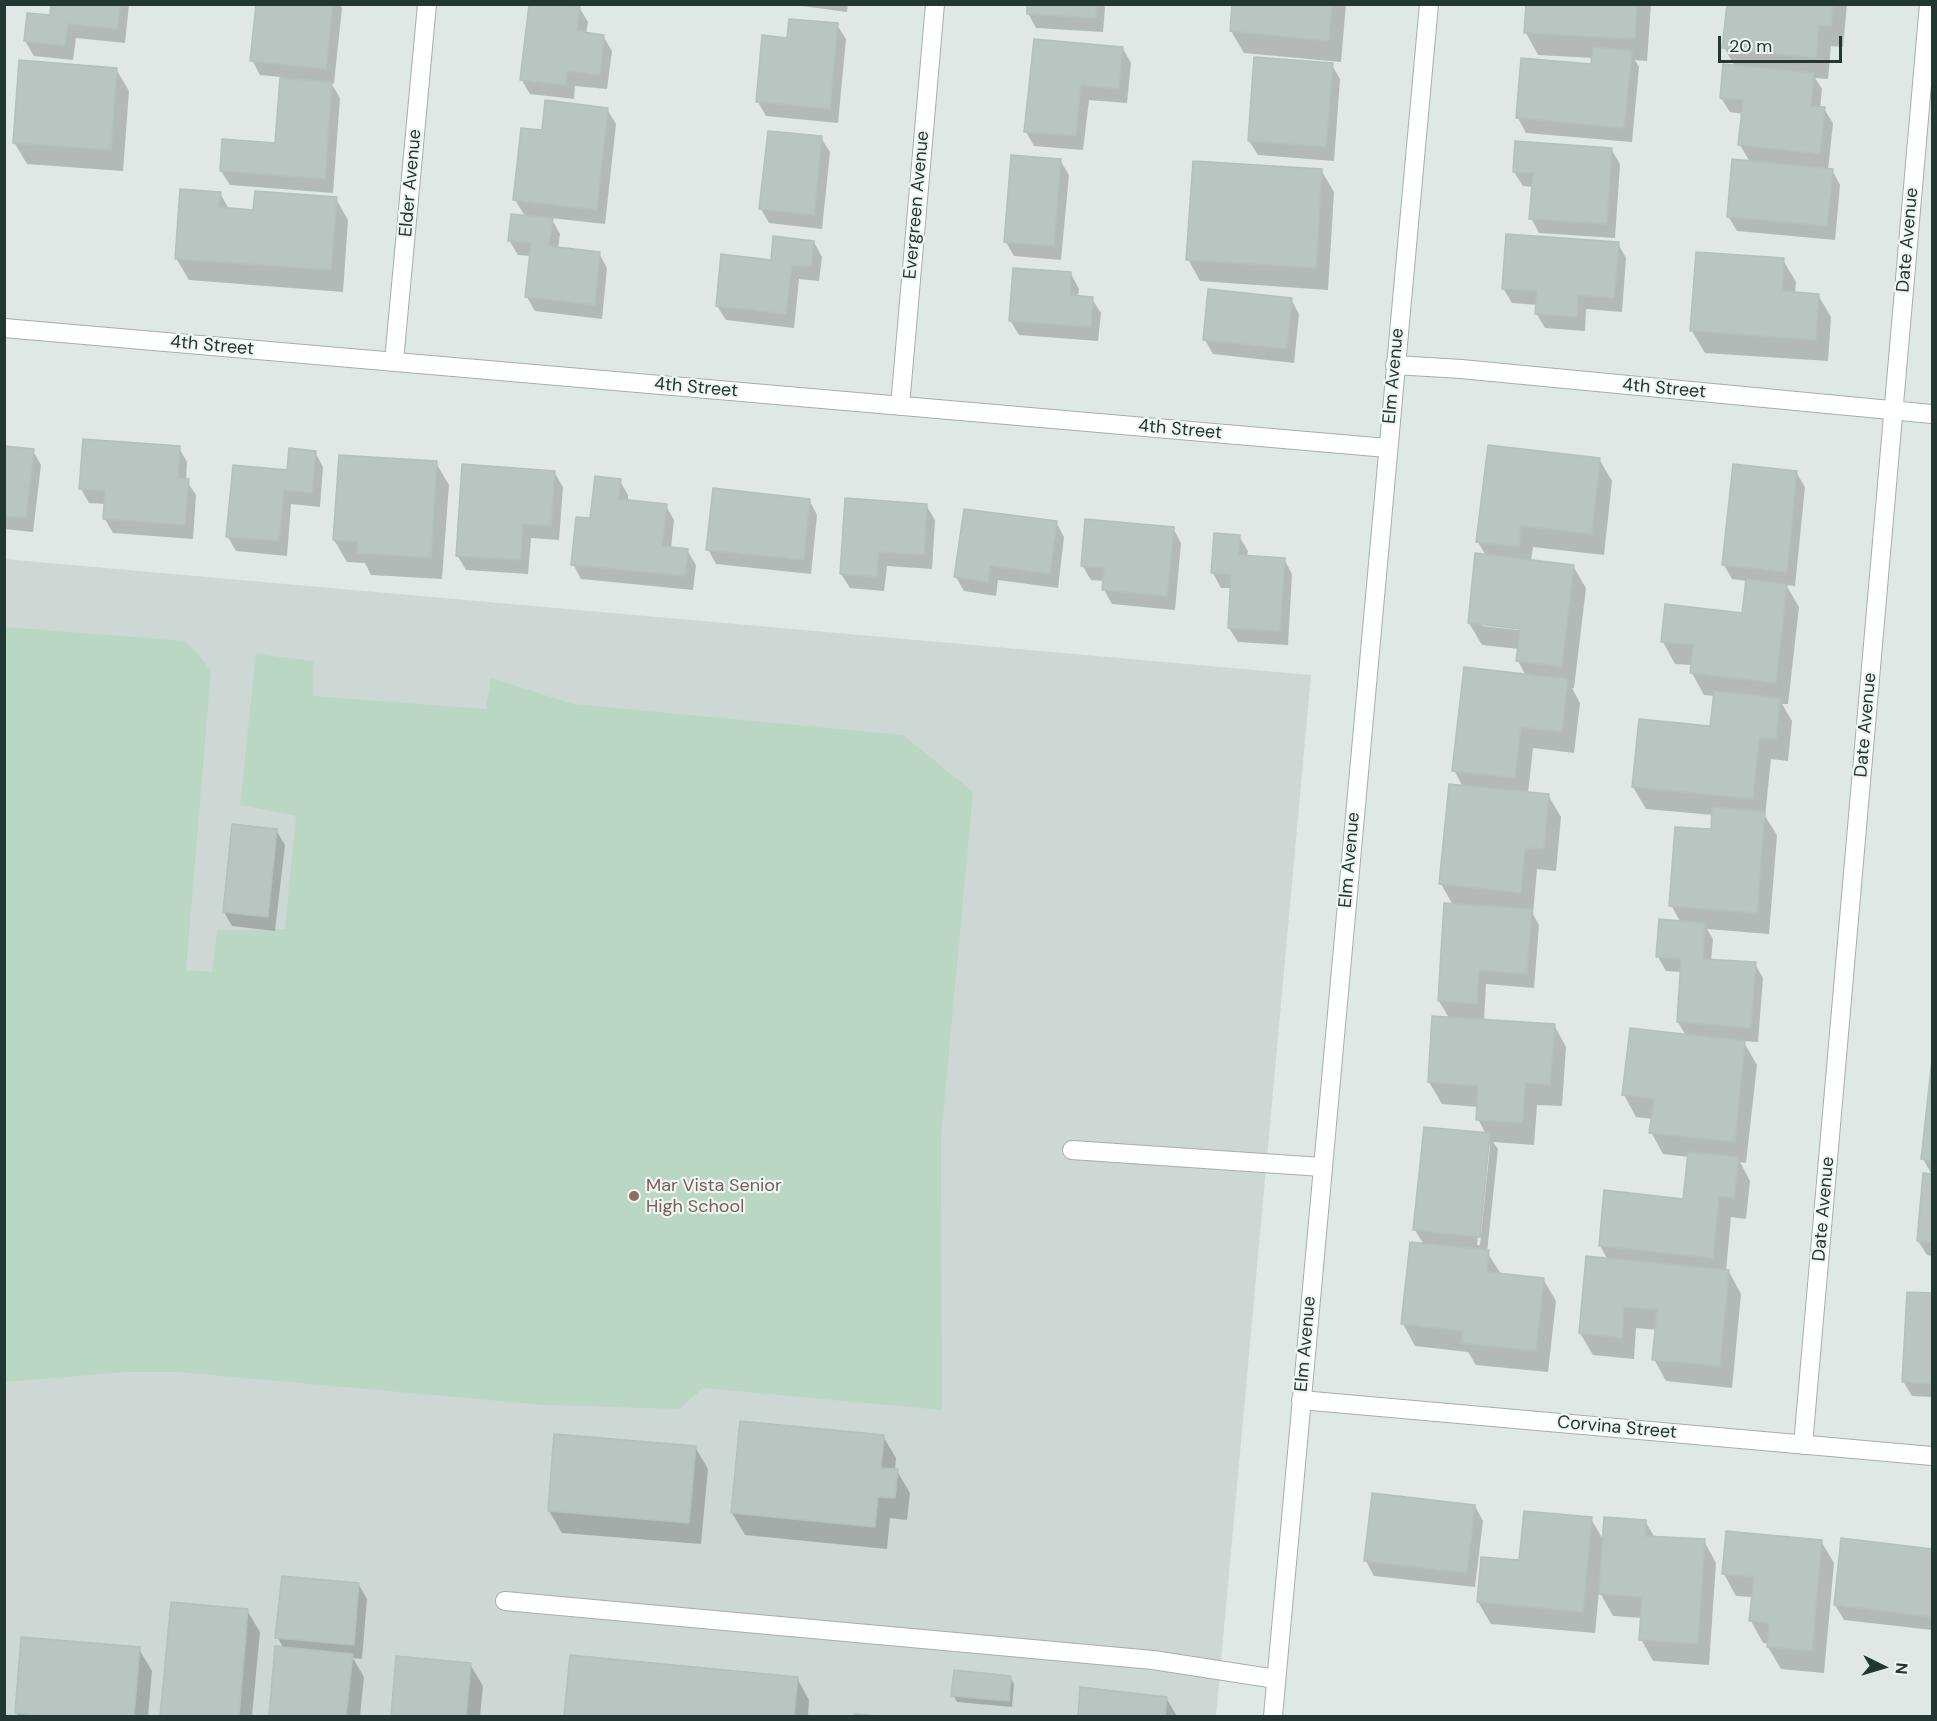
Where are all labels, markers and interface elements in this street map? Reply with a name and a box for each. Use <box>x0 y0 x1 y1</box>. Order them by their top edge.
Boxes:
scale bar <box>1721 24 1846 62</box>
text: 20 m <box>1729 34 1772 58</box>
street label: Elder Avenue <box>396 128 426 238</box>
street label: Evergreen Avenue <box>900 130 934 280</box>
street label: Date Avenue <box>1893 187 1923 293</box>
street label: Elm Avenue <box>1379 327 1409 425</box>
street label: 4th Street <box>169 332 255 360</box>
street label: 4th Street <box>653 374 739 402</box>
street label: 4th Street <box>1621 375 1707 403</box>
street label: 4th Street <box>1137 416 1223 444</box>
street label: Date Avenue <box>1851 672 1881 778</box>
street label: Elm Avenue <box>1335 811 1365 909</box>
street label: Date Avenue <box>1809 1156 1839 1262</box>
place label: Mar Vista Senior High School <box>646 1175 782 1218</box>
marker: Mar Vista Senior High School <box>627 1189 641 1203</box>
street label: Elm Avenue <box>1291 1295 1321 1393</box>
street label: Corvina Street <box>1556 1412 1678 1444</box>
north arrow <box>1853 1637 1913 1697</box>
text: N <box>1890 1662 1912 1675</box>

